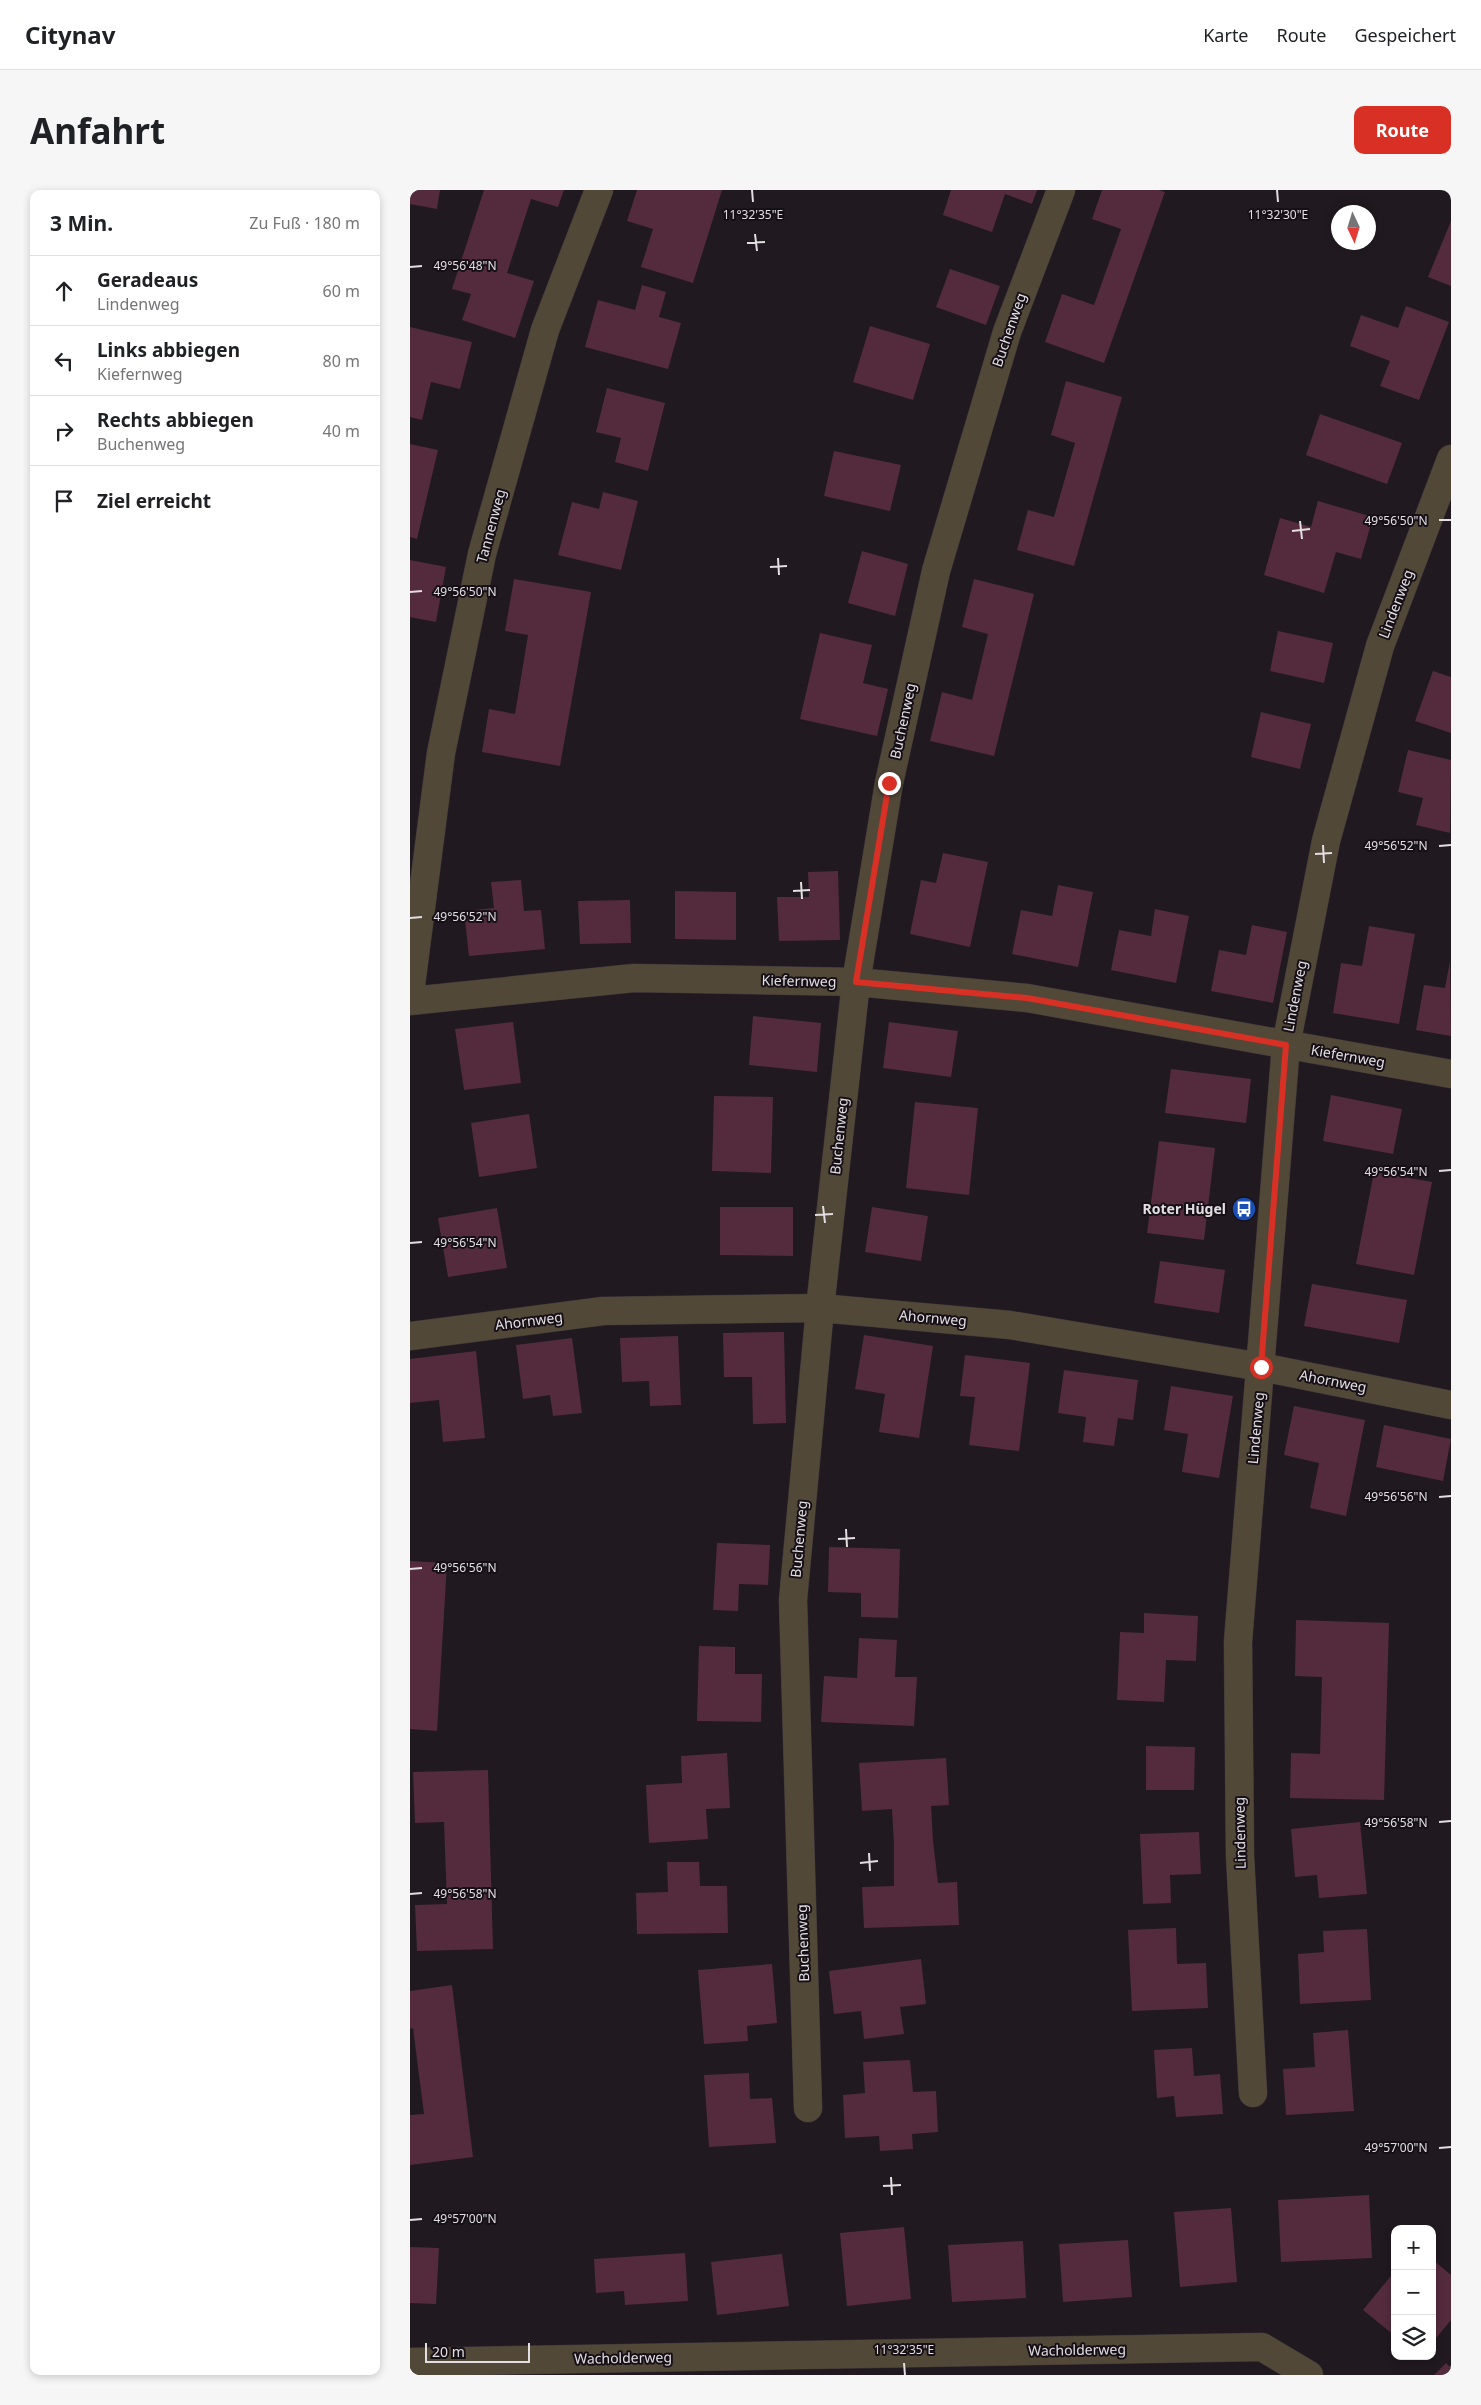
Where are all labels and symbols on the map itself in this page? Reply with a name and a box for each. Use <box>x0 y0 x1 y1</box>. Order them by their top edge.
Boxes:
north arrow <box>1331 205 1376 250</box>
text: 11°32'35"E <box>723 206 783 223</box>
text: 11°32'30"E <box>1248 206 1308 223</box>
text: 49°56'48"N <box>433 257 497 274</box>
street label: Buchenweg <box>987 290 1030 369</box>
street label: Tannenweg <box>472 487 510 565</box>
text: 49°56'50"N <box>1364 512 1428 529</box>
street label: Lindenweg <box>1374 567 1417 641</box>
text: 49°56'50"N <box>433 583 497 600</box>
street label: Buchenweg <box>885 681 920 761</box>
route end <box>878 772 901 795</box>
text: 49°56'52"N <box>1364 837 1428 854</box>
text: 49°56'52"N <box>433 908 497 925</box>
street label: Lindenweg <box>1278 959 1311 1033</box>
street label: Kiefernweg <box>761 970 837 991</box>
street label: Kiefernweg <box>1310 1040 1387 1071</box>
street label: Buchenweg <box>825 1097 852 1175</box>
text: 49°56'54"N <box>1364 1163 1428 1180</box>
bus stop icon: Roter Hügel <box>1231 1196 1257 1222</box>
place label: Roter Hügel <box>1143 1199 1226 1218</box>
text: 49°56'54"N <box>433 1234 497 1251</box>
street label: Ahornweg <box>898 1305 968 1330</box>
street label: Ahornweg <box>494 1307 564 1334</box>
route start <box>1250 1356 1273 1379</box>
street label: Ahornweg <box>1298 1365 1368 1396</box>
street label: Lindenweg <box>1243 1391 1268 1465</box>
text: 49°56'56"N <box>1364 1488 1428 1505</box>
street label: Buchenweg <box>786 1500 811 1578</box>
text: 49°56'56"N <box>433 1559 497 1576</box>
street label: Lindenweg <box>1229 1797 1250 1869</box>
text: 49°56'58"N <box>1364 1814 1428 1831</box>
text: 49°56'58"N <box>433 1885 497 1902</box>
street label: Buchenweg <box>792 1904 813 1982</box>
text: 49°57'00"N <box>1364 2139 1428 2156</box>
text: 49°57'00"N <box>433 2210 497 2227</box>
street label: Wacholderweg <box>1028 2339 1126 2360</box>
scale bar <box>425 2340 530 2363</box>
text: 11°32'35"E <box>874 2341 934 2358</box>
street label: Wacholderweg <box>574 2347 672 2368</box>

